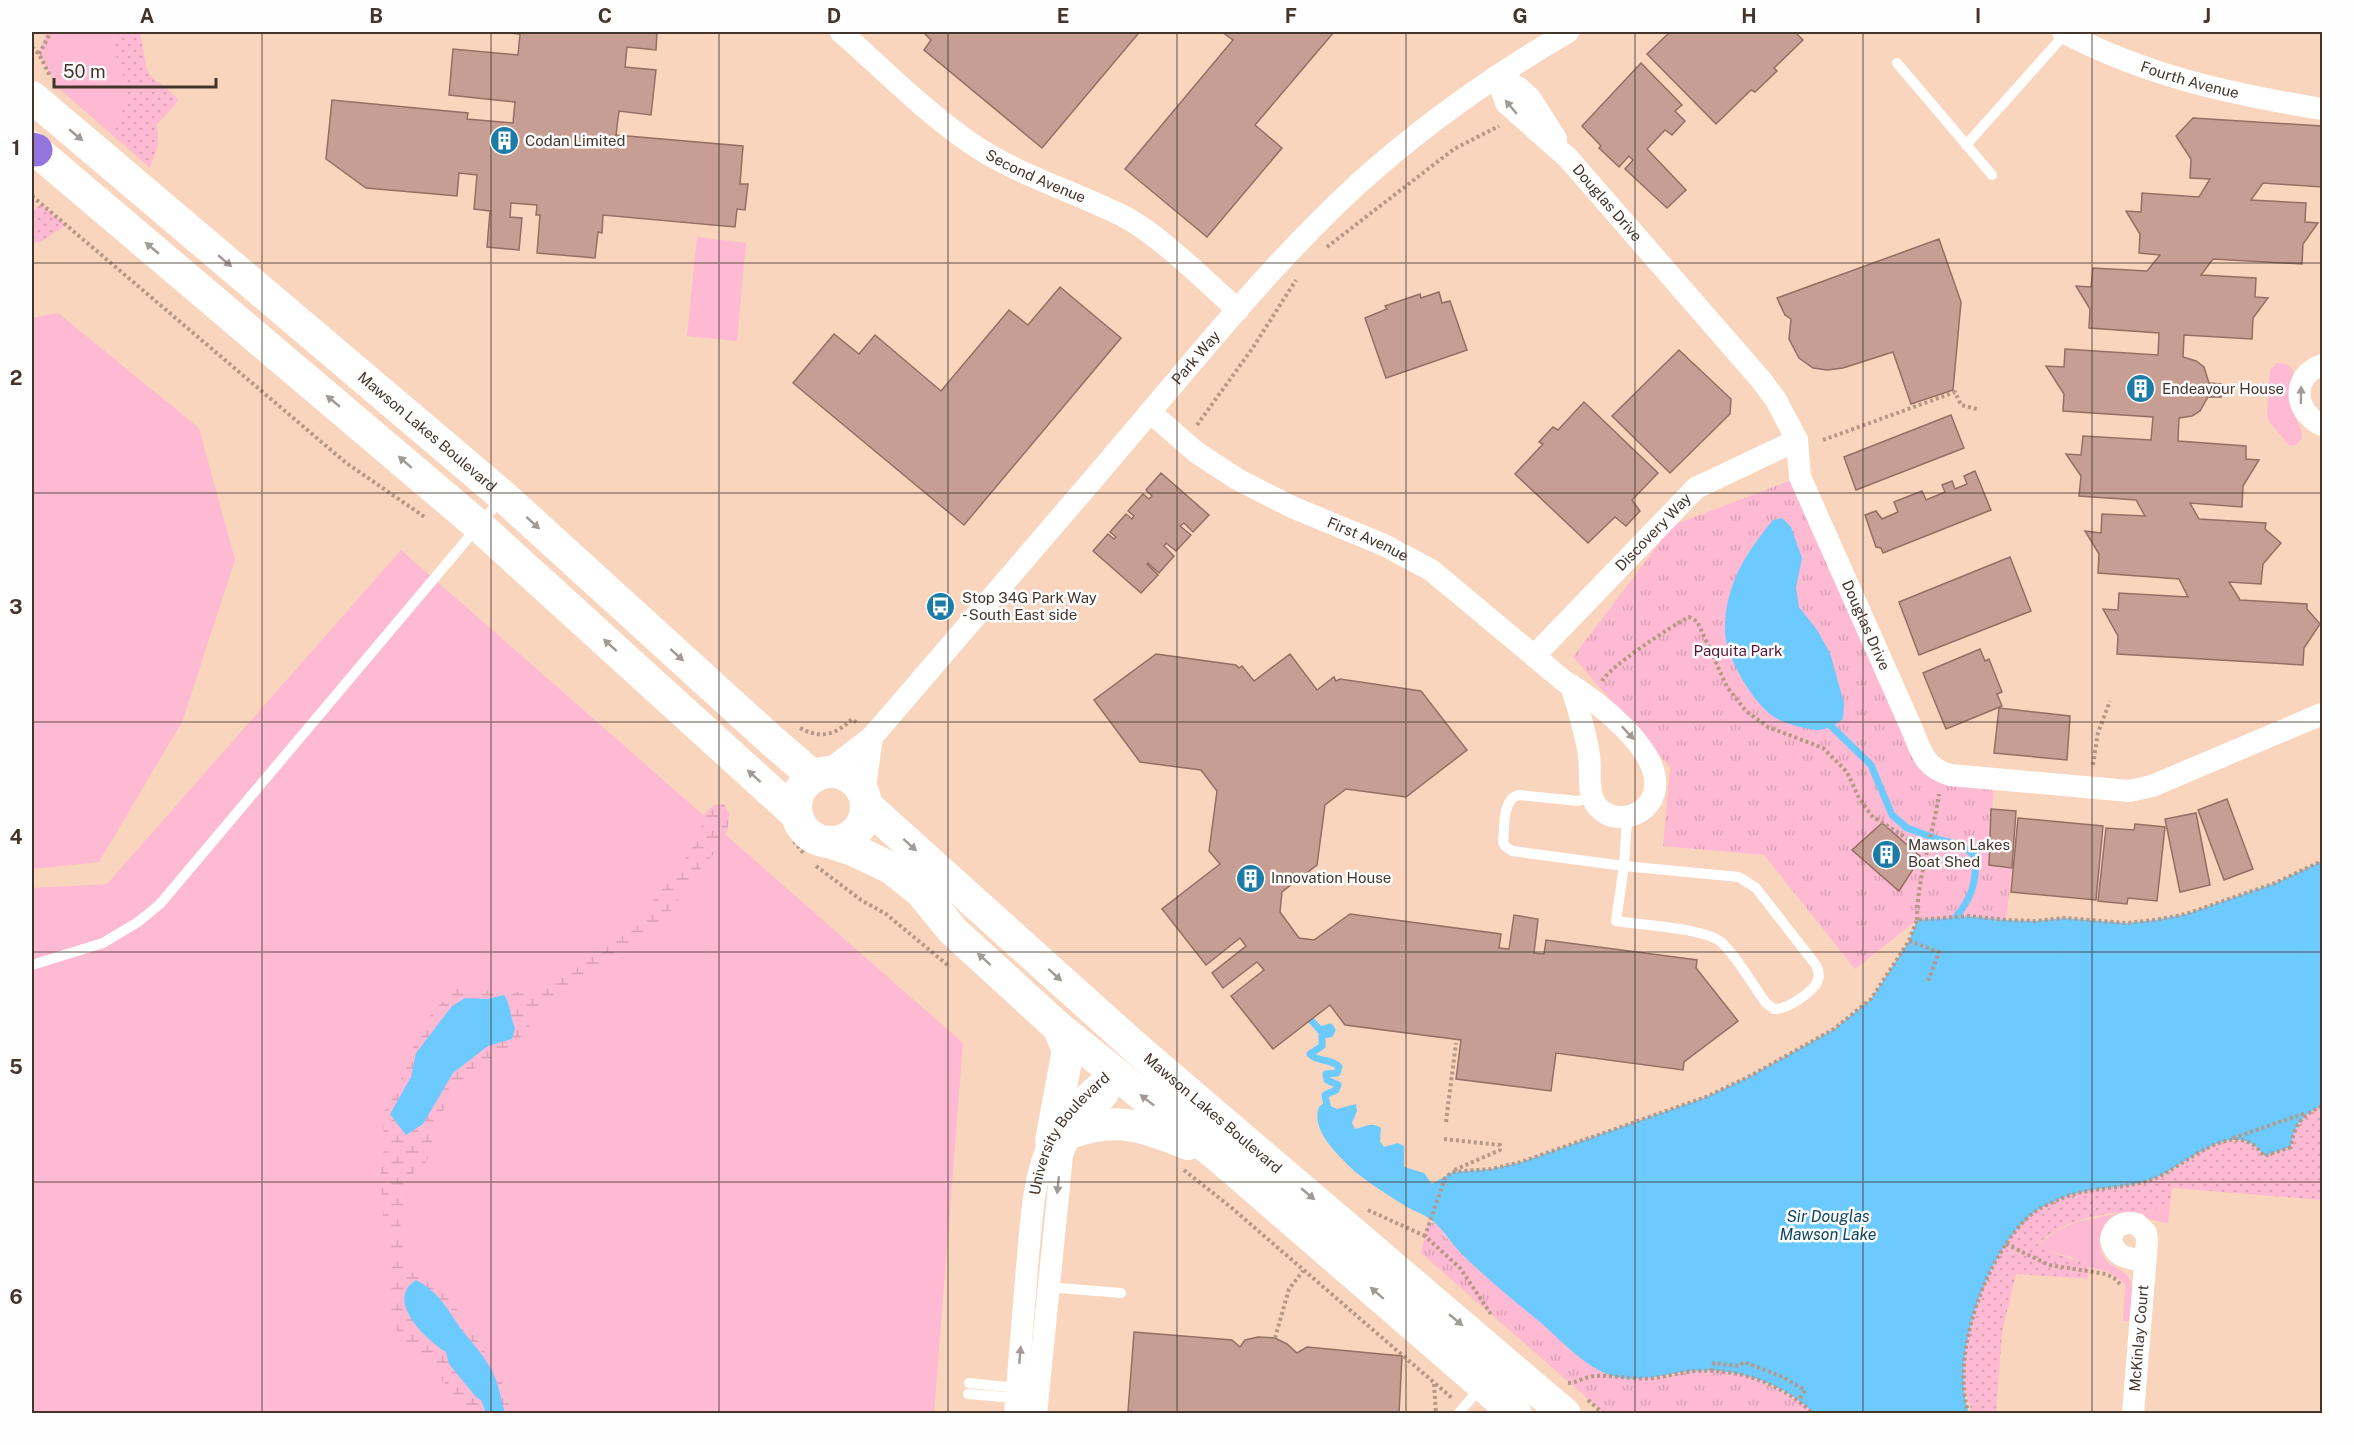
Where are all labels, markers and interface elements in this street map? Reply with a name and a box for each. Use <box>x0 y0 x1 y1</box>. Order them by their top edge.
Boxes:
text: A <box>140 4 154 28</box>
text: B <box>369 4 383 28</box>
text: C <box>598 4 612 28</box>
text: D <box>827 4 841 28</box>
text: E <box>1057 4 1069 28</box>
text: F <box>1285 4 1297 28</box>
text: G <box>1512 4 1528 28</box>
text: H <box>1741 4 1757 28</box>
text: I <box>1975 4 1981 28</box>
text: J <box>2203 4 2211 28</box>
scale bar <box>54 51 216 89</box>
street label: Fourth Avenue <box>2139 58 2241 101</box>
text: 50 m <box>63 61 106 82</box>
one-way arrow <box>1505 100 1518 115</box>
building icon: Codan Limited <box>488 125 520 157</box>
one-way arrow <box>68 128 83 141</box>
place label: Codan Limited <box>525 132 626 149</box>
text: 1 <box>12 136 20 160</box>
street label: Second Avenue <box>983 146 1088 206</box>
street label: Douglas Drive <box>1569 161 1646 245</box>
one-way arrow <box>145 242 160 255</box>
one-way arrow <box>217 254 232 267</box>
street label: Park Way <box>1168 327 1223 388</box>
text: 2 <box>10 366 22 390</box>
street label: Mawson Lakes Boulevard <box>355 368 500 495</box>
building icon: Endeavour House <box>2125 373 2157 405</box>
place label: Endeavour House <box>2162 380 2284 397</box>
one-way arrow <box>2297 386 2306 405</box>
one-way arrow <box>326 395 341 408</box>
one-way arrow <box>397 456 413 469</box>
street label: Discovery Way <box>1612 490 1694 574</box>
street label: First Avenue <box>1325 513 1411 564</box>
one-way arrow <box>526 516 540 530</box>
street label: Douglas Drive <box>1839 577 1894 673</box>
place label: Stop 34G Park Way - South East side <box>962 589 1097 623</box>
bus stop icon: Stop 34G Park Way - South East side <box>925 591 957 623</box>
text: 3 <box>9 595 23 619</box>
one-way arrow <box>603 638 617 652</box>
park label: Paquita Park <box>1694 642 1782 659</box>
one-way arrow <box>670 648 685 662</box>
one-way arrow <box>1621 726 1635 741</box>
one-way arrow <box>747 770 762 783</box>
text: 4 <box>9 825 23 849</box>
place label: Mawson Lakes Boat Shed <box>1908 836 2010 870</box>
one-way arrow <box>902 838 917 851</box>
building icon: Mawson Lakes Boat Shed <box>1871 838 1903 870</box>
building icon: Innovation House <box>1234 862 1266 894</box>
place label: Innovation House <box>1271 869 1391 886</box>
one-way arrow <box>977 953 992 966</box>
one-way arrow <box>1047 968 1062 981</box>
street label: Mawson Lakes Boulevard <box>1141 1049 1285 1177</box>
text: 5 <box>9 1055 23 1079</box>
street label: University Boulevard <box>1026 1069 1113 1196</box>
one-way arrow <box>1139 1093 1155 1106</box>
one-way arrow <box>1053 1176 1063 1195</box>
one-way arrow <box>1300 1187 1315 1200</box>
water label: Sir Douglas Mawson Lake <box>1780 1207 1877 1244</box>
street label: McKinlay Court <box>2126 1284 2151 1392</box>
text: 6 <box>9 1285 23 1309</box>
one-way arrow <box>1370 1287 1385 1300</box>
one-way arrow <box>1448 1314 1464 1327</box>
one-way arrow <box>1015 1346 1025 1365</box>

